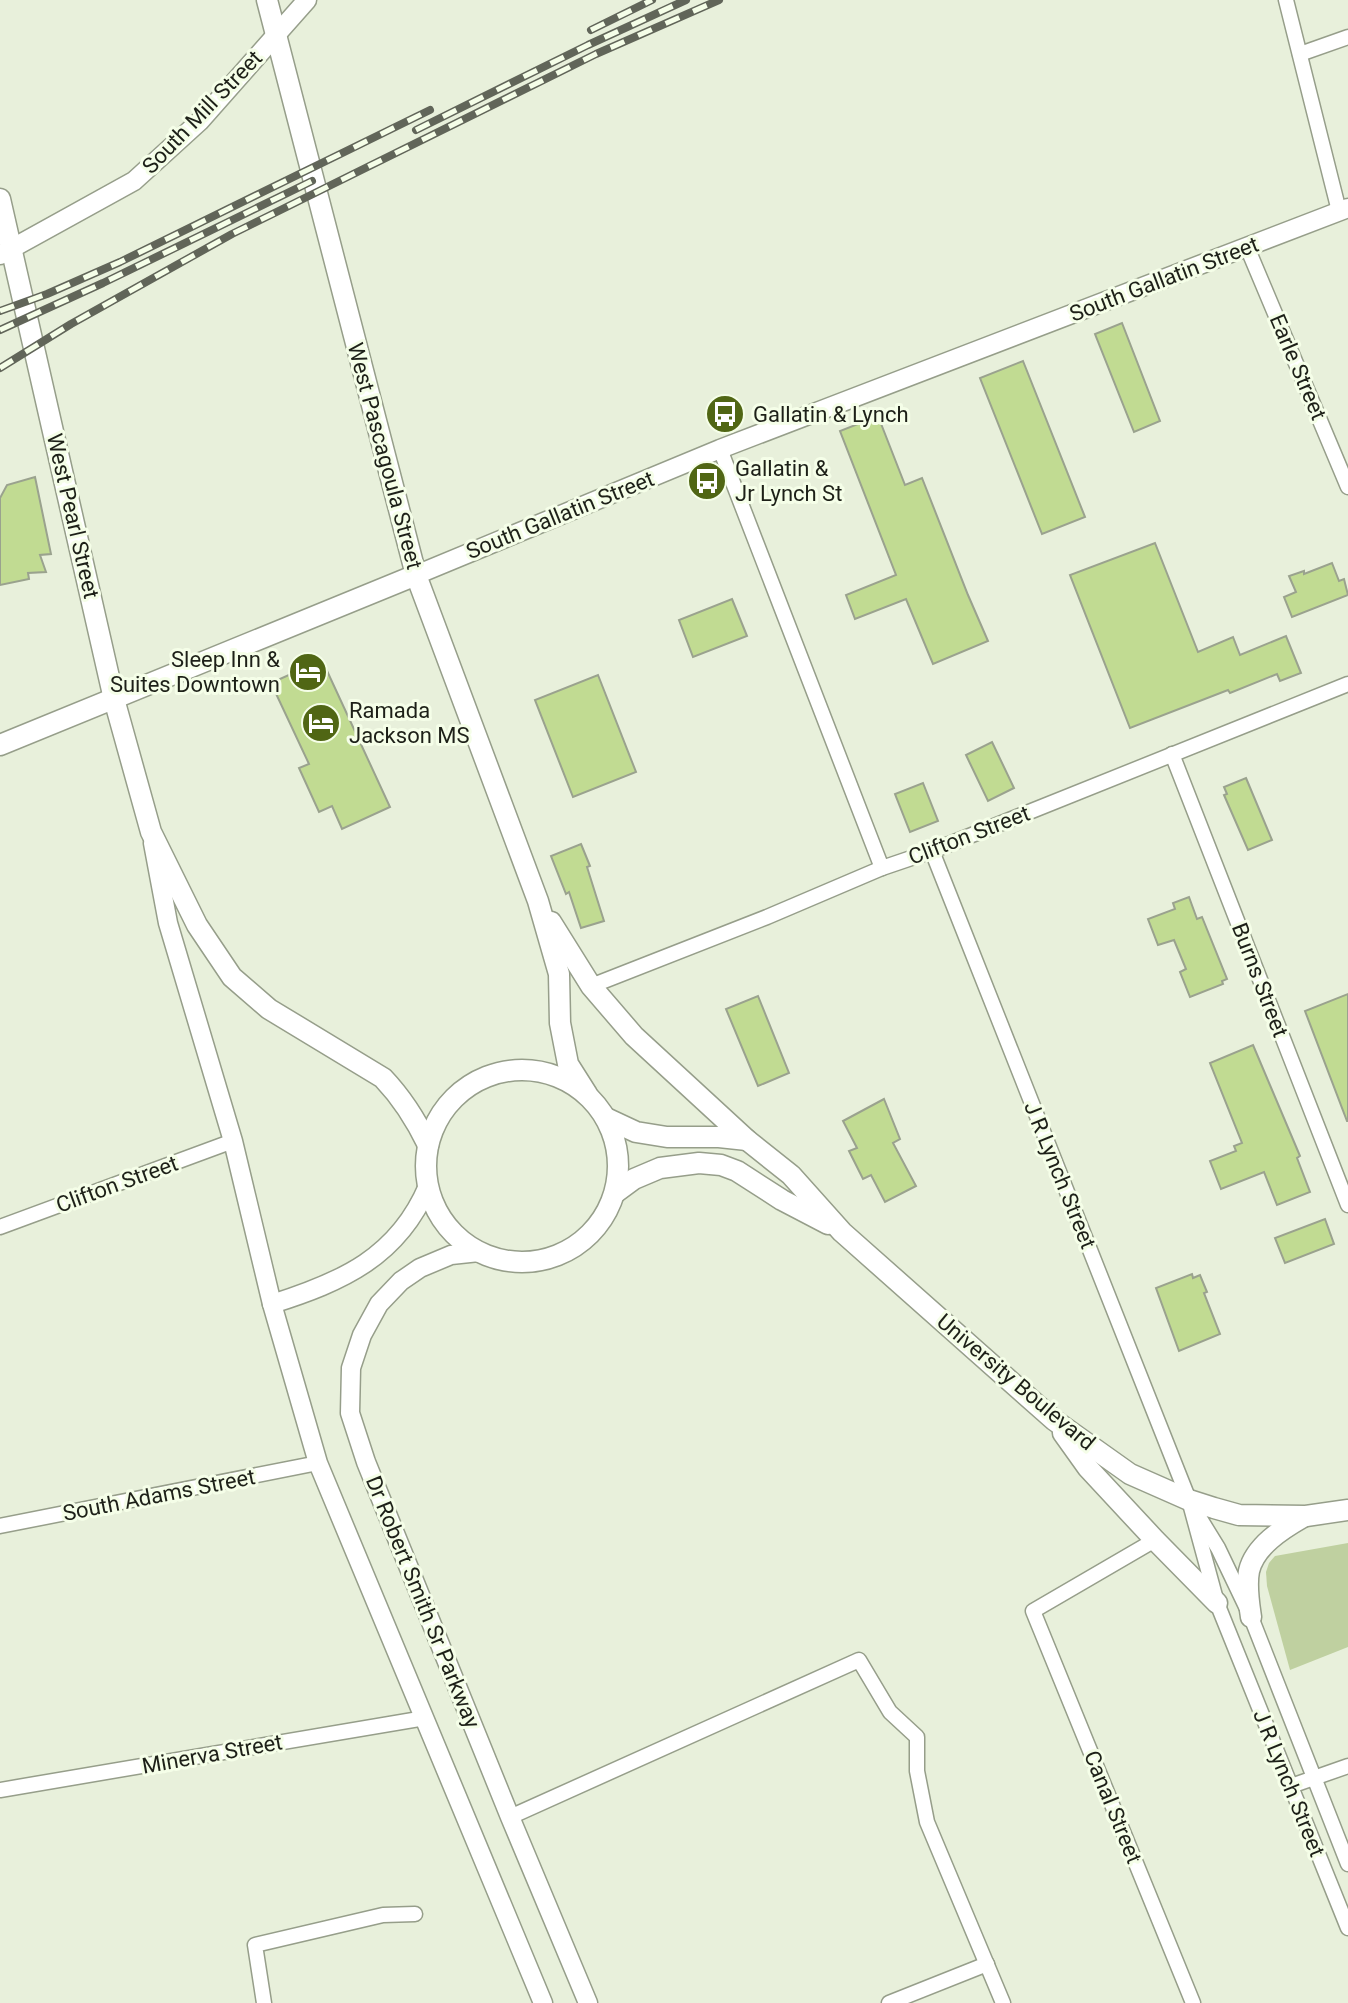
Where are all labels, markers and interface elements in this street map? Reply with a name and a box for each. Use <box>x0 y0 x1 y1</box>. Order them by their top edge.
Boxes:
street label: South Mill Street <box>137 45 267 179</box>
street label: South Gallatin Street <box>1066 231 1262 327</box>
street label: Earle Street <box>1265 310 1331 424</box>
street label: West Pascagoula Street <box>343 340 427 572</box>
bus stop icon: Gallatin & Lynch <box>704 393 746 435</box>
place label: Gallatin & Lynch <box>753 402 909 427</box>
street label: West Pearl Street <box>42 431 104 601</box>
place label: Gallatin & Jr Lynch St <box>735 456 842 506</box>
bus stop icon: Gallatin & Jr Lynch St <box>686 460 728 502</box>
street label: South Gallatin Street <box>462 466 658 564</box>
place label: Sleep Inn & Suites Downtown <box>110 647 280 697</box>
hotel icon: Sleep Inn & Suites Downtown <box>287 651 329 693</box>
place label: Ramada Jackson MS <box>349 698 470 748</box>
hotel icon: Ramada Jackson MS <box>300 702 342 744</box>
street label: Clifton Street <box>905 800 1033 870</box>
street label: Burns Street <box>1227 919 1293 1041</box>
street label: J R Lynch Street <box>1019 1098 1101 1252</box>
street label: Clifton Street <box>53 1150 181 1218</box>
street label: University Boulevard <box>932 1309 1100 1455</box>
street label: South Adams Street <box>61 1464 257 1526</box>
street label: Dr Robert Smith Sr Parkway <box>361 1472 485 1732</box>
street label: J R Lynch Street <box>1248 1706 1330 1860</box>
street label: Minerva Street <box>140 1729 284 1779</box>
street label: Canal Street <box>1079 1747 1147 1867</box>

